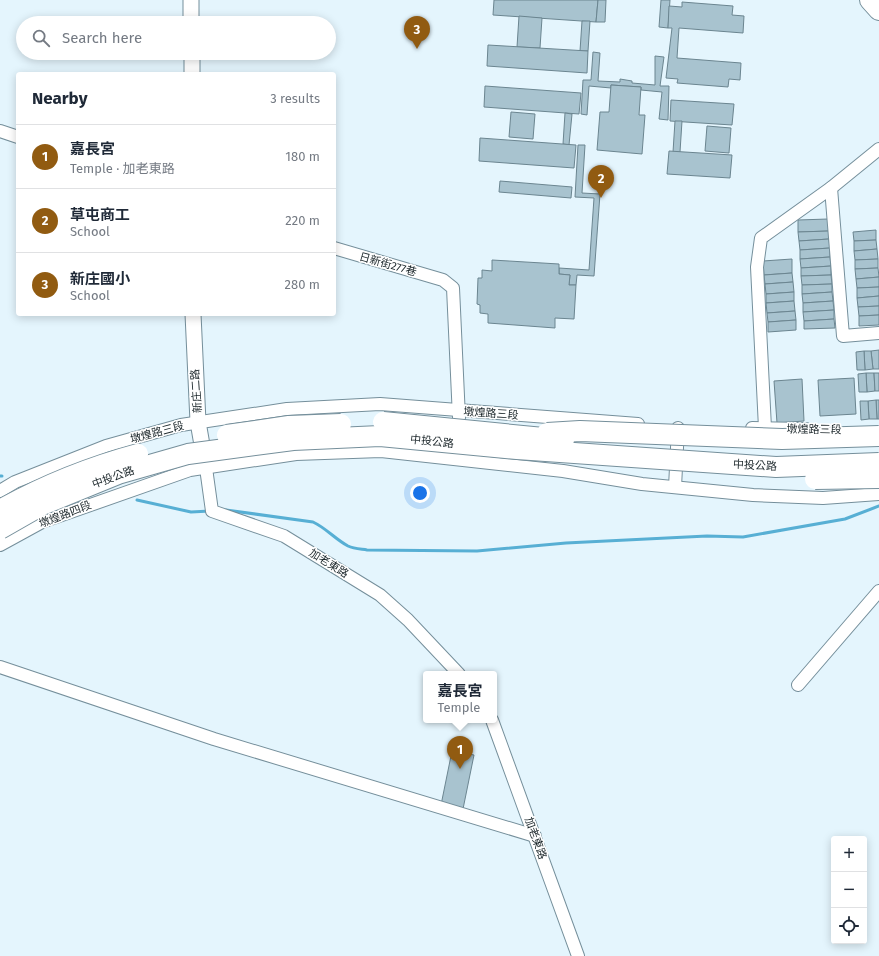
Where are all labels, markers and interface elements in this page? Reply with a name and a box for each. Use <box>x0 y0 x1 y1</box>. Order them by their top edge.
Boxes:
search box <box>16 16 336 60</box>
pin: 3 <box>404 16 430 49</box>
icon: search <box>30 27 52 49</box>
text: Search here <box>62 29 142 47</box>
text: Nearby <box>32 88 87 109</box>
text: 3 results <box>270 91 320 106</box>
text: 嘉長宮 <box>70 140 115 158</box>
text: 1 <box>42 149 48 164</box>
text: 180 m <box>285 149 320 164</box>
text: Temple · 加老東路 <box>70 161 175 176</box>
pin: 2 <box>588 165 614 198</box>
text: 草屯商工 <box>70 206 130 224</box>
text: 2 <box>42 213 48 228</box>
text: 220 m <box>285 213 320 228</box>
text: School <box>70 224 110 239</box>
street label: 日新街277巷 <box>358 250 418 279</box>
text: 新庄國小 <box>70 270 130 288</box>
text: 3 <box>42 277 48 292</box>
text: 280 m <box>285 277 320 292</box>
text: School <box>70 288 110 303</box>
street label: 新庄二路 <box>188 369 205 413</box>
street label: 墩煌路三段 <box>463 405 519 422</box>
street label: 墩煌路三段 <box>129 419 185 446</box>
street label: 墩煌路三段 <box>786 423 842 436</box>
street label: 中投公路 <box>409 433 455 450</box>
street label: 中投公路 <box>733 458 777 473</box>
street label: 中投公路 <box>90 464 136 491</box>
your location <box>410 483 430 503</box>
street label: 墩煌路四段 <box>37 499 93 530</box>
street label: 加老東路 <box>307 546 351 581</box>
popup <box>423 671 497 723</box>
text: 嘉長宮 <box>437 682 483 700</box>
text: Temple <box>437 700 480 715</box>
pin: 1 <box>447 736 473 769</box>
street label: 加老東路 <box>522 815 549 861</box>
map controls <box>831 836 867 944</box>
button: + <box>831 836 867 872</box>
button: − <box>831 872 867 908</box>
button: locate <box>831 908 867 944</box>

